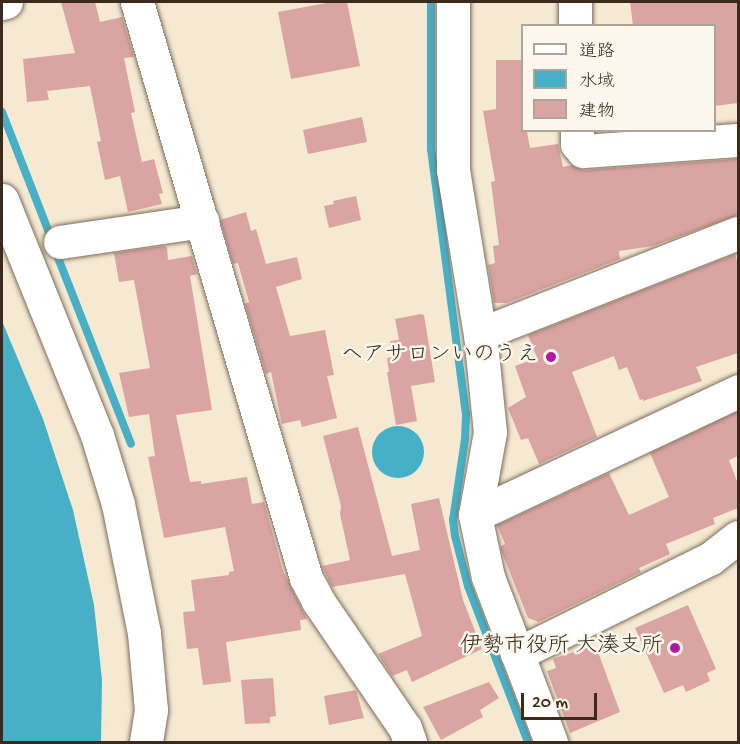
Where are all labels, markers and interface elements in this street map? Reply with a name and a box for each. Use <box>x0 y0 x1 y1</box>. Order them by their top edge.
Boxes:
legend <box>521 24 716 132</box>
text: 道路 <box>579 42 615 63</box>
text: 水域 <box>579 72 615 93</box>
text: 建物 <box>579 102 615 123</box>
place label: ヘアサロンいのうえ <box>341 344 539 370</box>
marker: ヘアサロンいのうえ <box>544 350 558 364</box>
place label: 伊勢市役所 大湊支所 <box>460 635 663 661</box>
marker: 伊勢市役所 大湊支所 <box>668 641 682 655</box>
scale bar <box>524 681 600 719</box>
text: 20 m <box>532 693 568 714</box>

